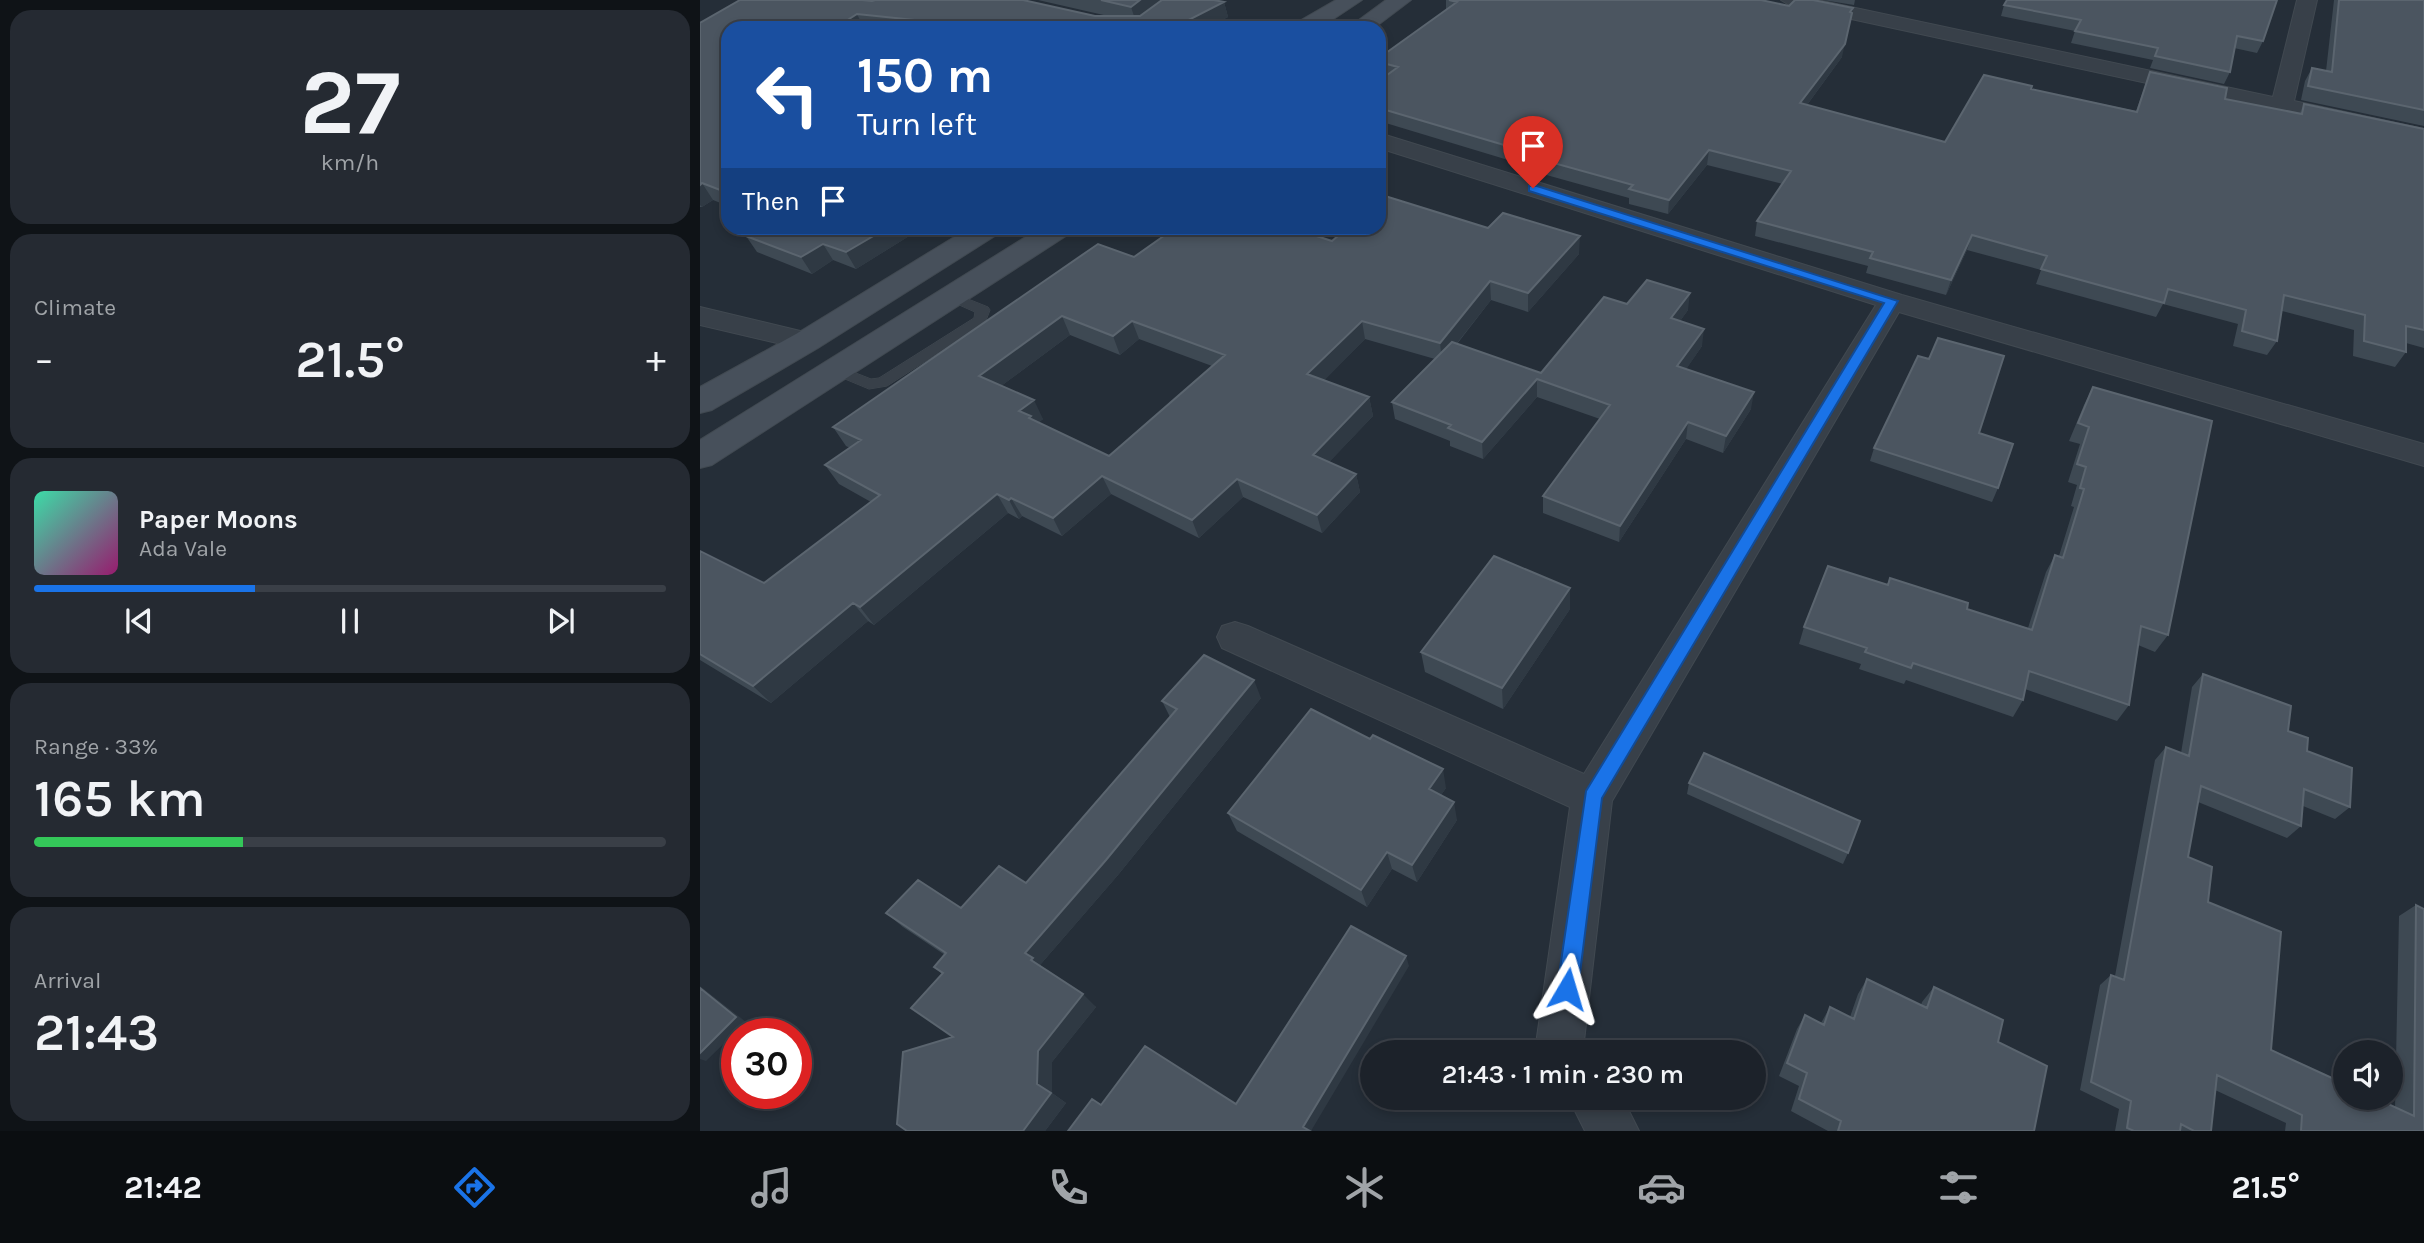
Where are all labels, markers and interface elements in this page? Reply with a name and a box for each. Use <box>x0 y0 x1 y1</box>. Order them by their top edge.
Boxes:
text: 150 m <box>857 47 993 104</box>
icon: left <box>742 49 833 140</box>
text: 27 <box>300 50 400 156</box>
text: Turn left <box>857 106 977 143</box>
pin <box>1503 116 1563 188</box>
icon: arrive <box>1514 127 1552 165</box>
text: km/h <box>321 149 379 176</box>
icon: arrive <box>814 182 852 220</box>
text: Then <box>742 186 800 217</box>
text: Climate <box>34 294 116 321</box>
text: 21.5° <box>295 329 405 390</box>
text: − <box>34 337 54 382</box>
text: + <box>646 337 666 382</box>
text: Paper Moons <box>139 504 298 535</box>
text: Ada Vale <box>139 535 227 562</box>
icon: previous <box>120 602 158 640</box>
icon: pause <box>331 602 369 640</box>
icon: next <box>542 602 580 640</box>
text: Range · 33% <box>34 733 158 760</box>
text: 165 km <box>34 768 206 829</box>
position arrow <box>1530 952 1604 1026</box>
text: Arrival <box>34 967 101 994</box>
text: 21:43 <box>34 1002 159 1063</box>
speed limit sign: 30 <box>721 1018 812 1109</box>
map controls <box>2333 1040 2403 1110</box>
button: sound <box>2333 1040 2403 1110</box>
text: 21:43 · 1 min · 230 m <box>1442 1059 1684 1090</box>
icon: directions <box>450 1163 499 1212</box>
icon: music <box>747 1163 796 1212</box>
icon: phone <box>1044 1163 1093 1212</box>
icon: climate <box>1340 1163 1389 1212</box>
icon: car <box>1637 1163 1686 1212</box>
icon: filters <box>1934 1163 1983 1212</box>
text: 21:42 <box>124 1169 202 1206</box>
text: 21.5° <box>2231 1169 2300 1206</box>

